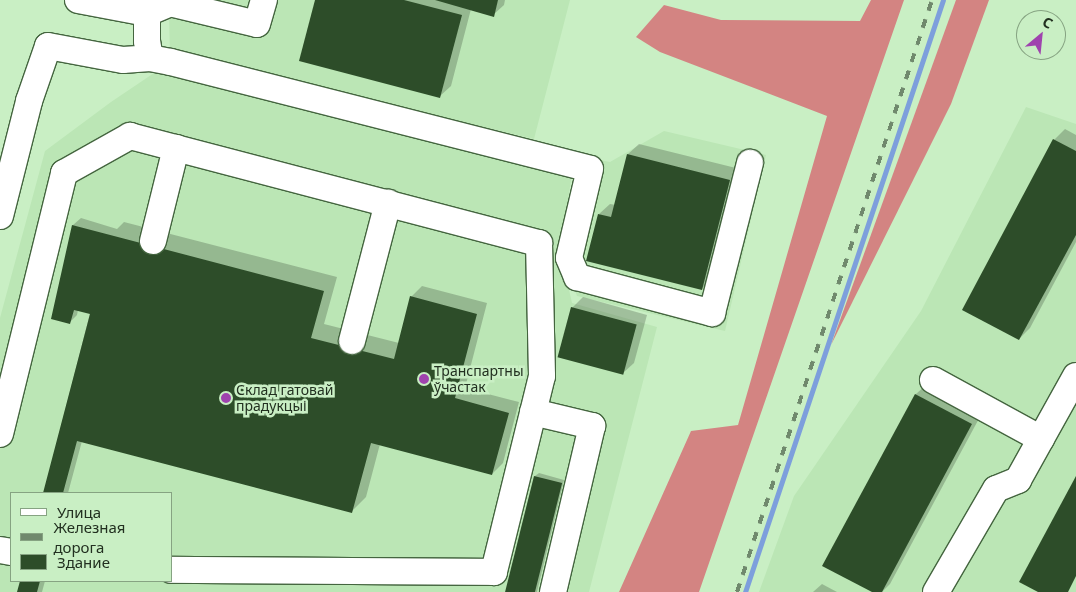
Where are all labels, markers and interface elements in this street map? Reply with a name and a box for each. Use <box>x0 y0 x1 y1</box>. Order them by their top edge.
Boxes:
north arrow <box>1016 10 1066 60</box>
text: С <box>1039 12 1056 33</box>
place label: Транспартны ўчастак <box>434 363 524 396</box>
marker: Транспартны ўчастак <box>418 373 430 385</box>
place label: Склад гатовай прадукцыі <box>236 382 333 414</box>
marker: Склад гатовай прадукцыі <box>220 392 232 404</box>
legend <box>10 492 172 582</box>
text: Улица <box>57 502 101 522</box>
text: Железная дорога <box>53 517 126 557</box>
text: Здание <box>57 552 110 572</box>

